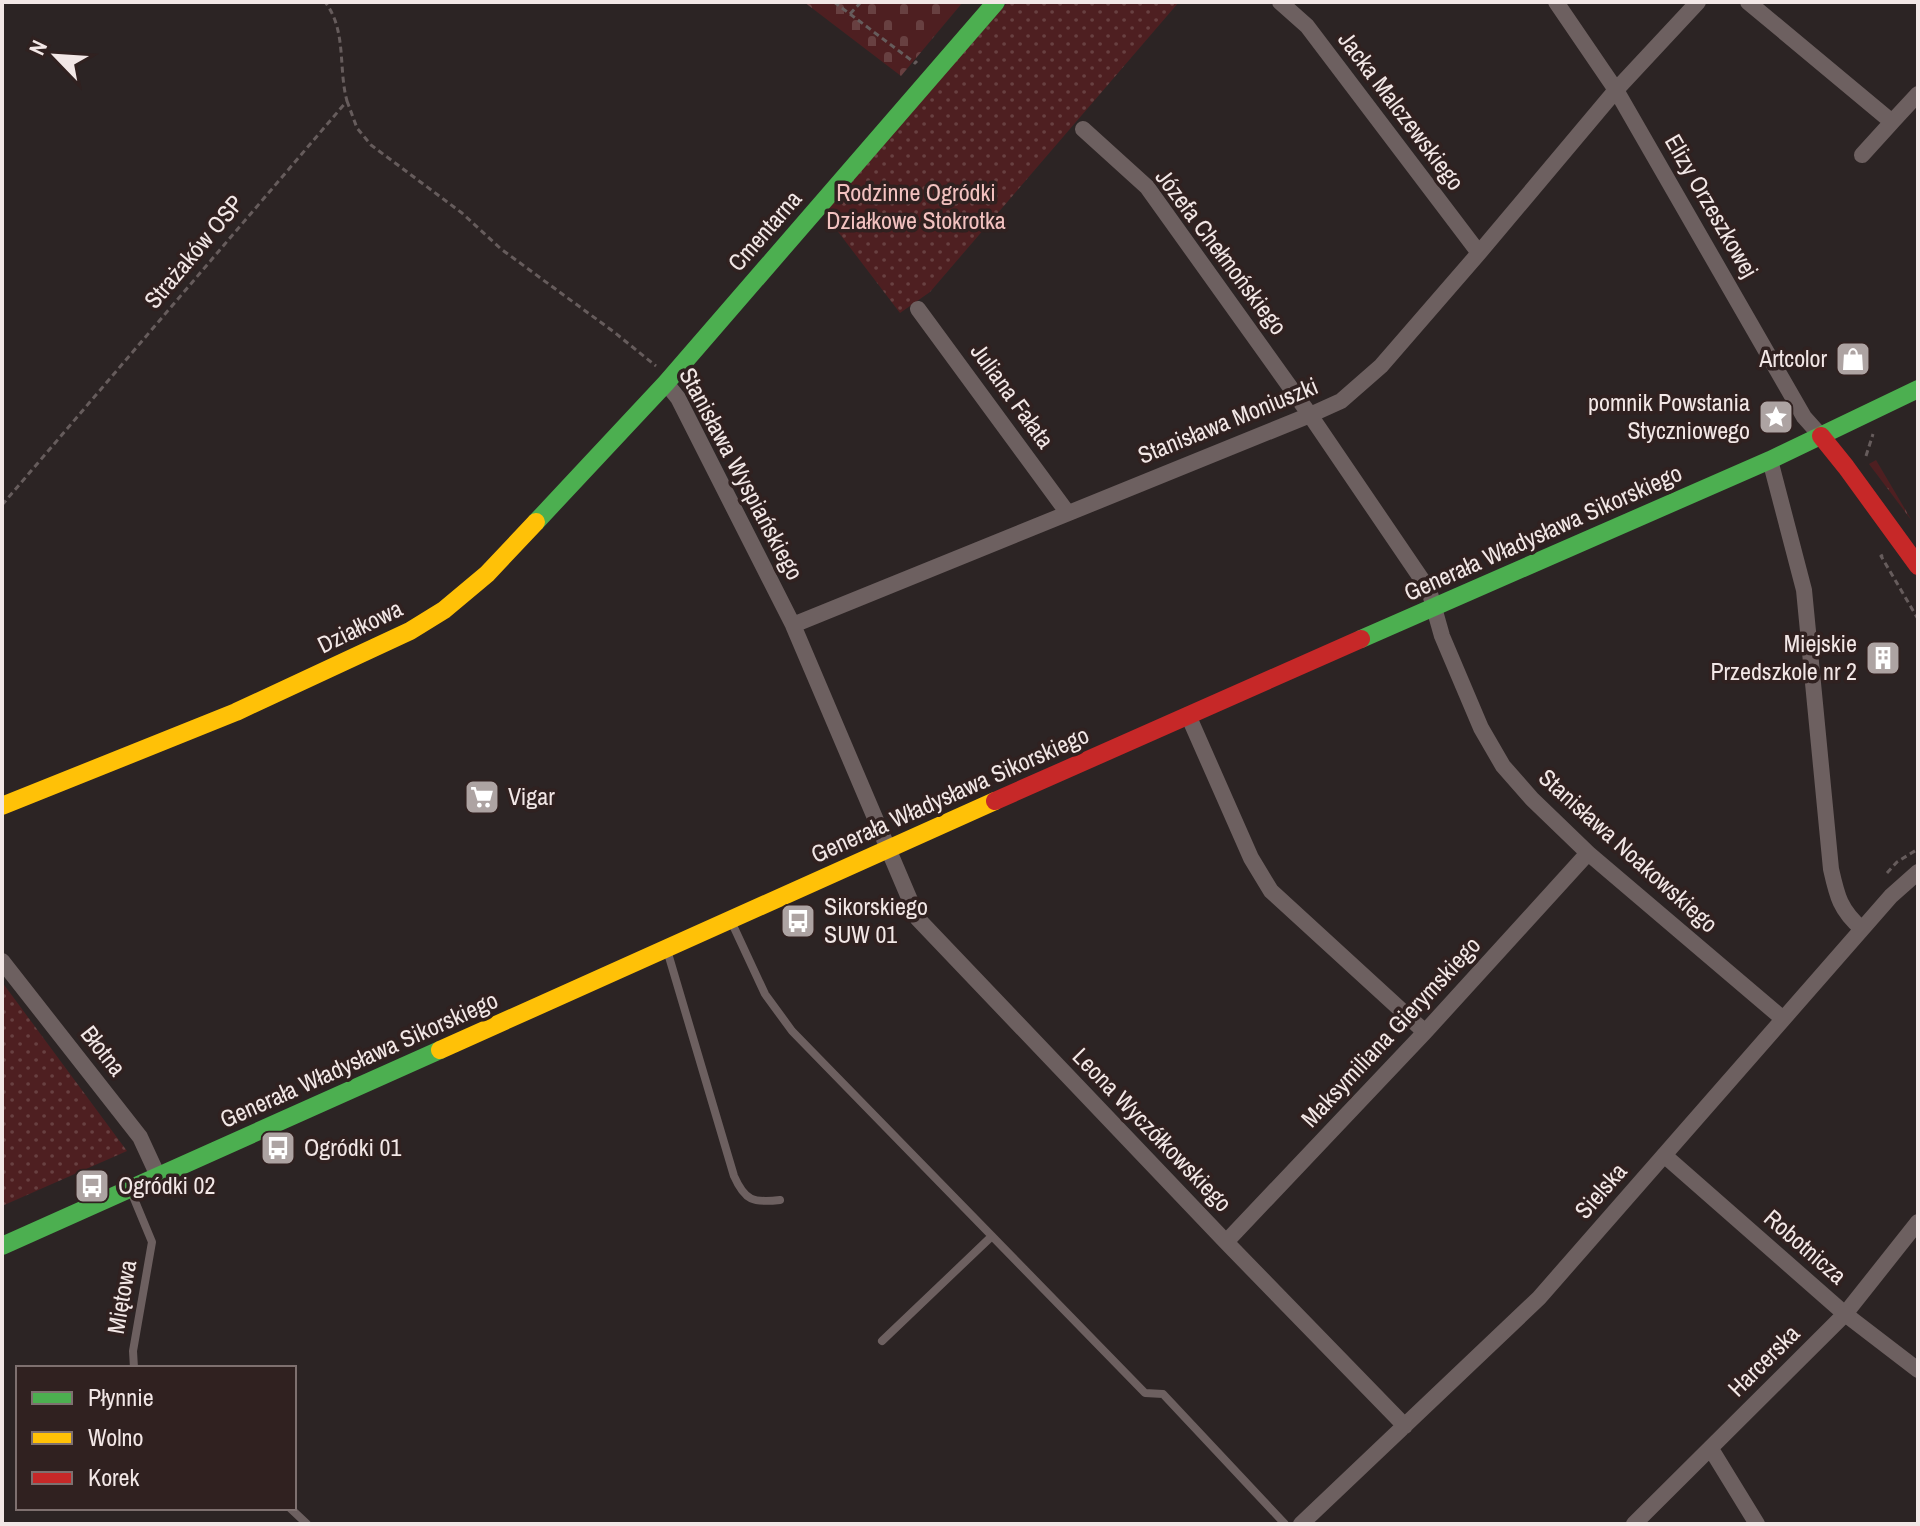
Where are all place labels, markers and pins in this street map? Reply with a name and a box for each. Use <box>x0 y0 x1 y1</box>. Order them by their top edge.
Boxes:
shop icon: Artcolor <box>1834 340 1872 378</box>
place label: Artcolor <box>1758 342 1827 374</box>
place label: pomnik Powstania Styczniowego <box>1588 386 1750 446</box>
place icon: pomnik Powstania Styczniowego <box>1757 398 1795 436</box>
place label: Miejskie Przedszkole nr 2 <box>1710 627 1857 687</box>
building icon: Miejskie Przedszkole nr 2 <box>1864 639 1902 677</box>
supermarket icon: Vigar <box>463 778 501 816</box>
place label: Vigar <box>508 780 555 812</box>
place label: Sikorskiego SUW 01 <box>824 890 928 950</box>
bus stop icon: Sikorskiego SUW 01 <box>779 902 817 940</box>
bus stop icon: Ogródki 01 <box>259 1129 297 1167</box>
place label: Ogródki 01 <box>304 1131 401 1163</box>
bus stop icon: Ogródki 02 <box>73 1167 111 1205</box>
place label: Ogródki 02 <box>118 1169 215 1201</box>

